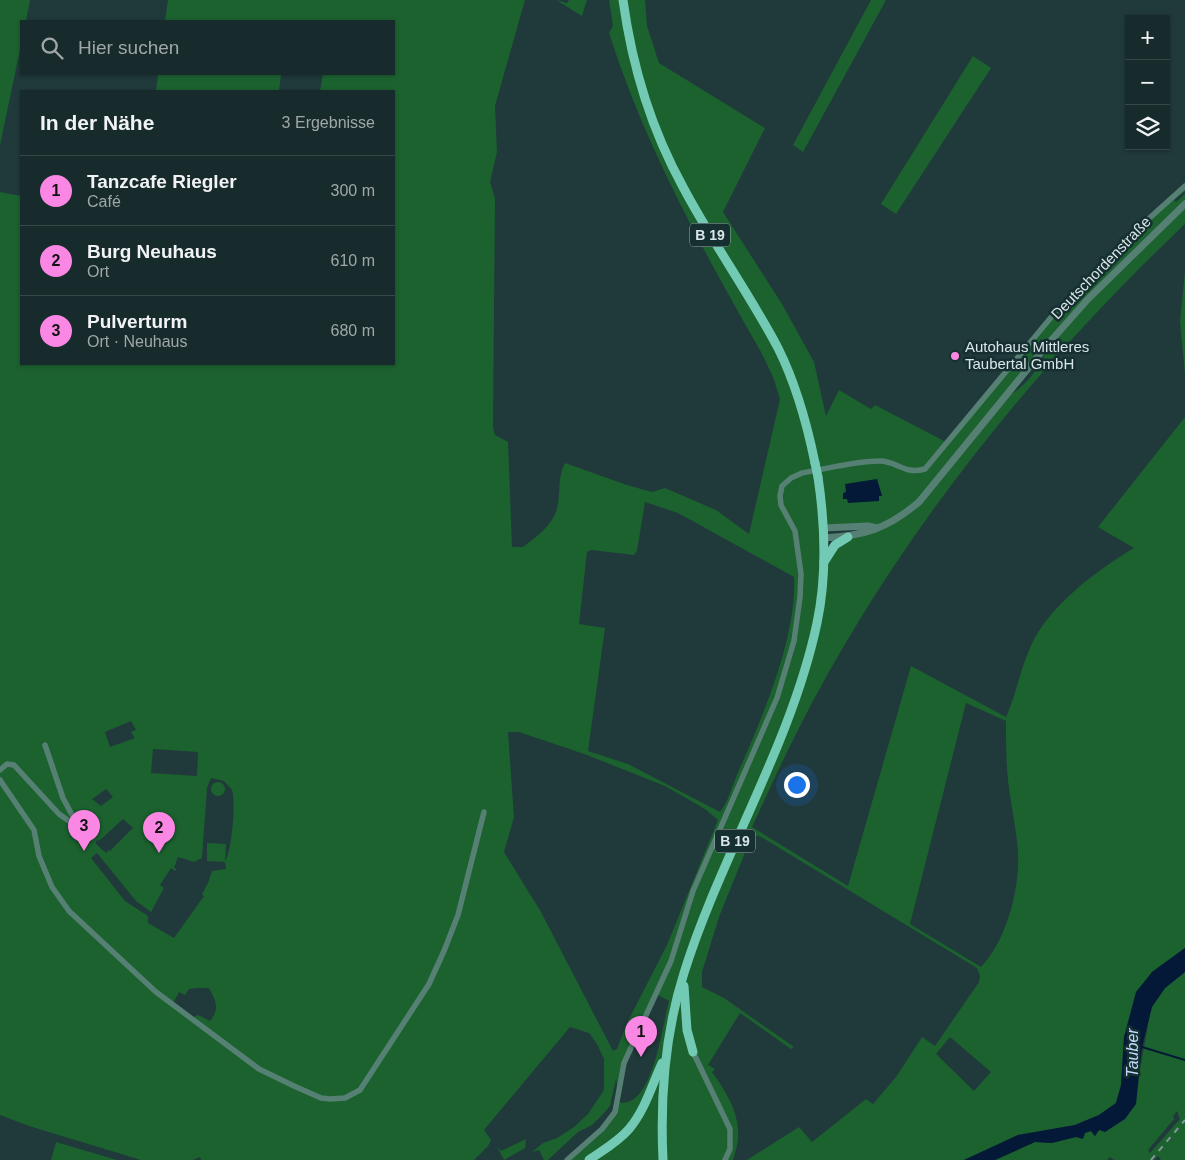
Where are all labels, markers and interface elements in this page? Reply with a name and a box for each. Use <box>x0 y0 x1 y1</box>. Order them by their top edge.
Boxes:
map controls <box>1125 15 1170 150</box>
button: + <box>1125 15 1170 60</box>
search box <box>20 20 395 75</box>
icon: search <box>38 34 66 62</box>
text: Hier suchen <box>78 37 179 58</box>
button: − <box>1125 60 1170 105</box>
button: layers <box>1125 105 1170 150</box>
text: In der Nähe <box>40 111 154 134</box>
text: 3 Ergebnisse <box>282 114 375 131</box>
text: Tanzcafe Riegler <box>87 171 237 192</box>
text: 1 <box>52 182 60 199</box>
text: 300 m <box>331 182 375 199</box>
text: Café <box>87 193 121 210</box>
street label: Deutschordenstraße <box>1047 213 1154 322</box>
road number: B 19 <box>690 224 730 246</box>
text: Burg Neuhaus <box>87 241 217 262</box>
text: 2 <box>52 252 60 269</box>
text: 610 m <box>331 252 375 269</box>
text: Ort <box>87 263 109 280</box>
text: Pulverturm <box>87 311 187 332</box>
text: 3 <box>52 322 60 339</box>
text: 680 m <box>331 322 375 339</box>
text: Ort · Neuhaus <box>87 333 187 350</box>
place label: Autohaus Mittleres Taubertal GmbH <box>965 338 1089 372</box>
marker: Autohaus Mittleres Taubertal GmbH <box>949 350 961 362</box>
your location <box>784 772 810 798</box>
pin: 3 <box>68 810 100 851</box>
pin: 2 <box>143 812 175 853</box>
road number: B 19 <box>715 829 755 852</box>
pin: 1 <box>625 1016 657 1057</box>
water label: Tauber <box>1124 1028 1141 1078</box>

